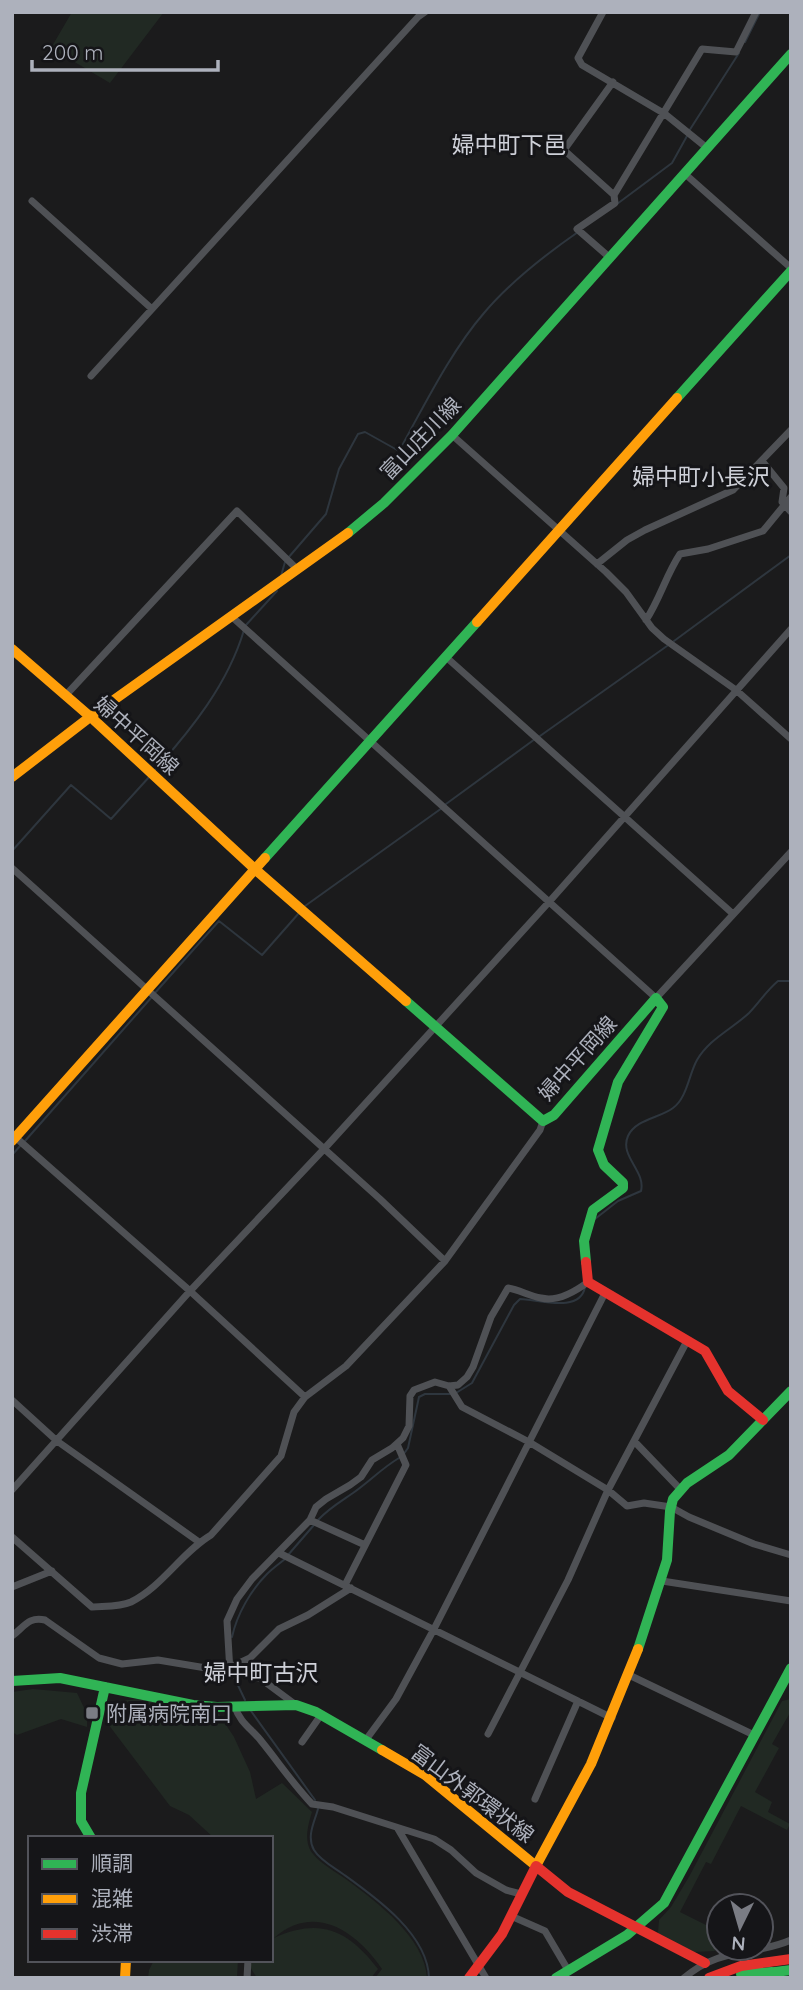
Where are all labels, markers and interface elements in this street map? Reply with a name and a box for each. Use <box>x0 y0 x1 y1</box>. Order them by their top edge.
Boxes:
scale bar <box>32 28 217 72</box>
text: 200 m <box>42 39 104 65</box>
district label: 婦中町下邑 <box>452 130 567 159</box>
street label: 富山庄川線 <box>374 391 466 485</box>
district label: 婦中町小長沢 <box>632 462 770 491</box>
street label: 婦中平岡線 <box>89 690 185 780</box>
street label: 婦中平岡線 <box>532 1010 622 1106</box>
district label: 婦中町古沢 <box>204 1658 319 1687</box>
place label: 附属病院南口 <box>106 1700 232 1726</box>
marker: 附属病院南口 <box>84 1705 100 1721</box>
street label: 富山外郭環状線 <box>406 1738 540 1848</box>
legend <box>28 1836 273 1962</box>
text: 順調 <box>91 1850 133 1876</box>
text: 混雑 <box>91 1885 133 1911</box>
north arrow <box>705 1892 775 1962</box>
text: 渋滞 <box>91 1920 133 1946</box>
text: N <box>731 1931 747 1956</box>

